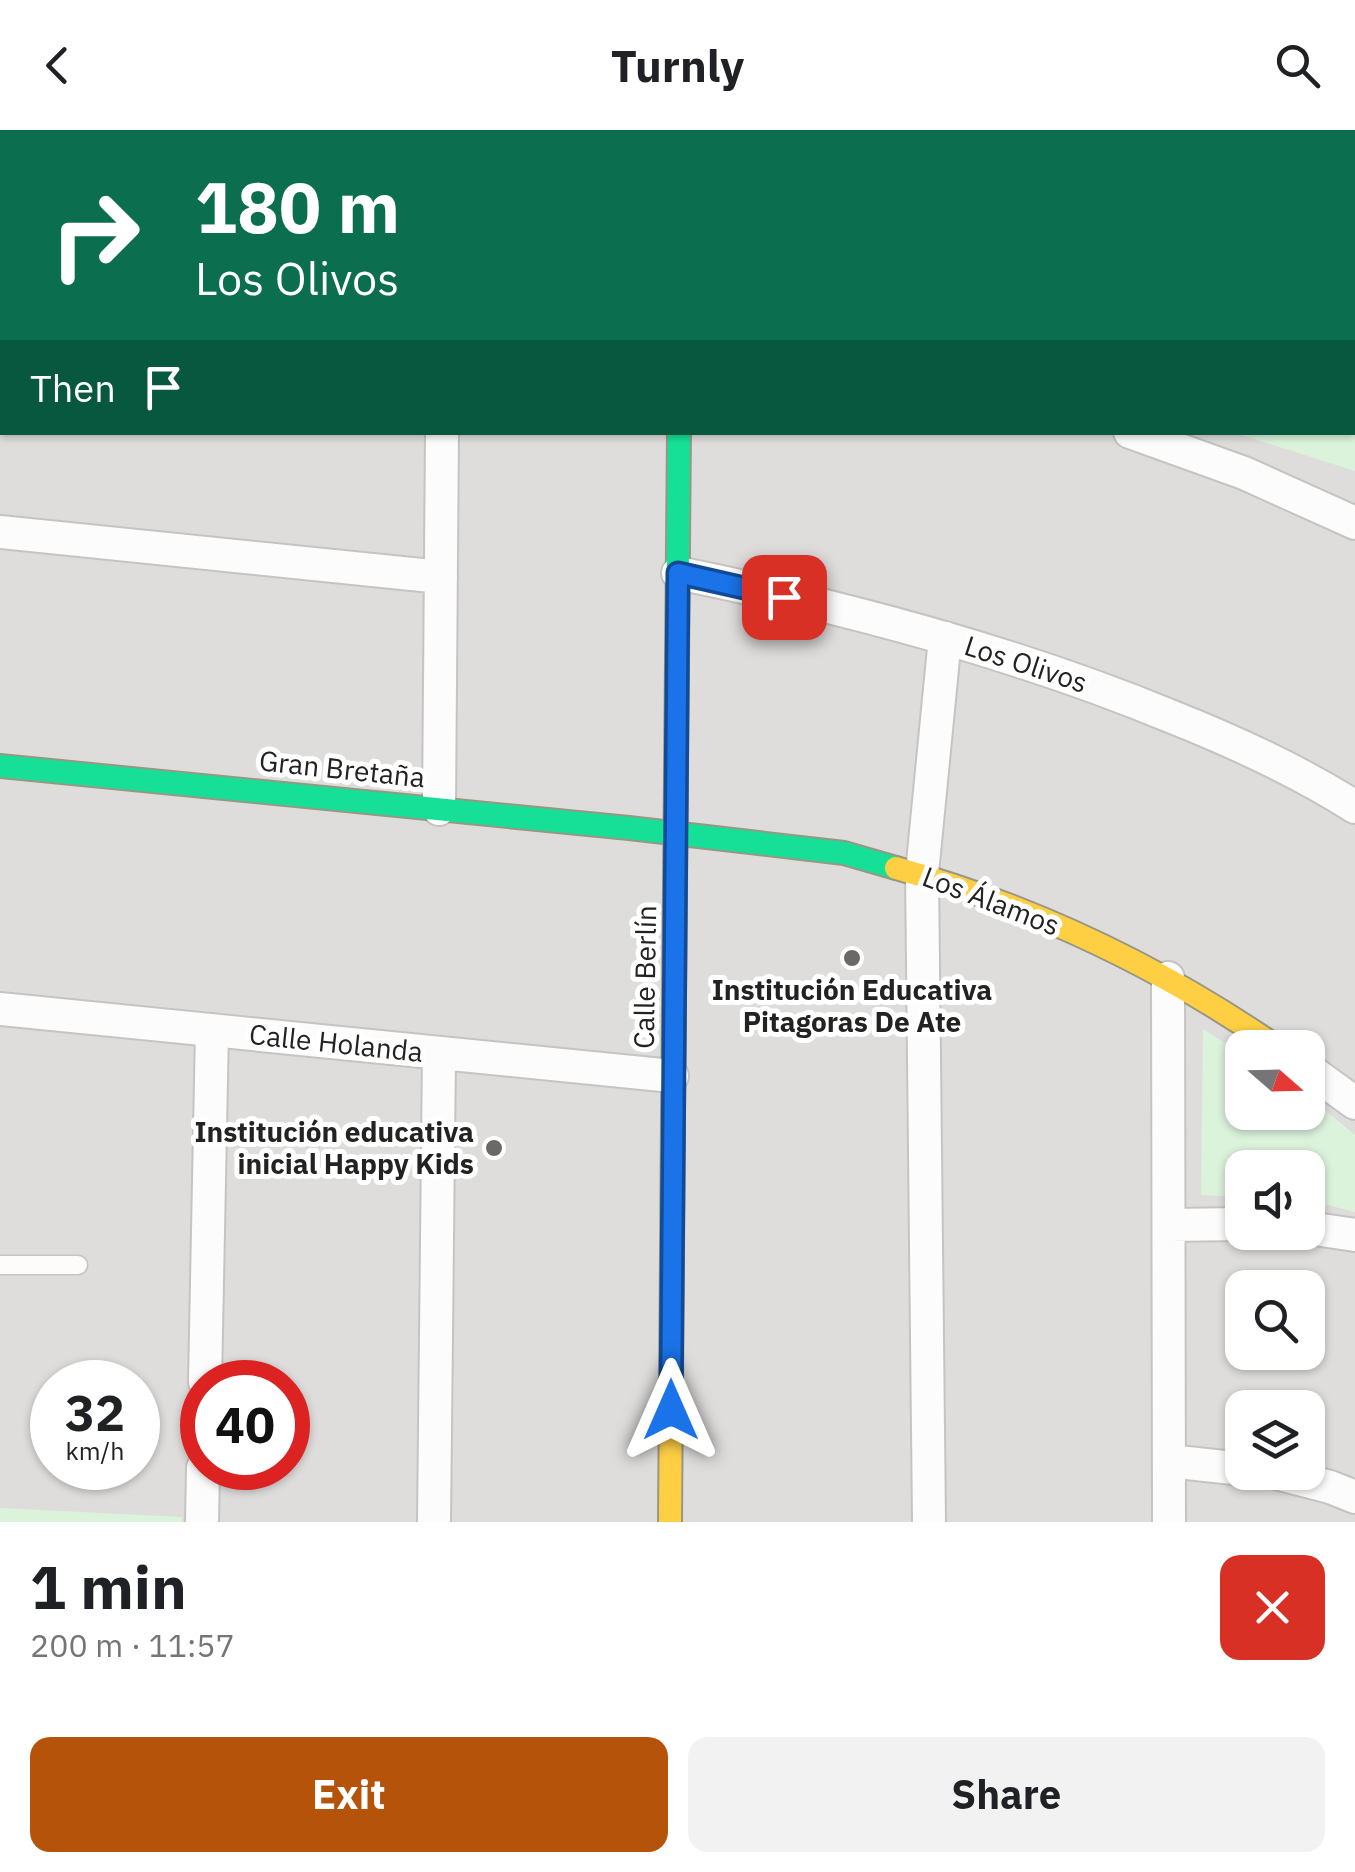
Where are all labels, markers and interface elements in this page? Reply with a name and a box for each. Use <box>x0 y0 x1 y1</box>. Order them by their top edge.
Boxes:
text: Turnly <box>611 36 744 94</box>
icon: back <box>30 38 85 93</box>
icon: search <box>1270 38 1325 93</box>
text: 180 m <box>195 161 400 252</box>
icon: right <box>30 170 160 300</box>
text: Los Olivos <box>195 249 399 307</box>
icon: arrive <box>136 360 191 415</box>
text: Then <box>30 363 116 412</box>
pin <box>742 555 827 640</box>
icon: arrive <box>757 570 812 625</box>
street label: Los Olivos <box>960 626 1092 701</box>
street label: Gran Bretaña <box>257 741 427 796</box>
street label: Los Álamos <box>917 857 1065 944</box>
street label: Calle Berlín <box>625 905 664 1049</box>
marker: Institución Educativa Pitagoras De Ate <box>841 947 863 969</box>
place label: Institución Educativa Pitagoras De Ate <box>712 971 992 1040</box>
street label: Calle Holanda <box>247 1015 425 1070</box>
north arrow <box>1225 1030 1325 1130</box>
map controls <box>1225 1030 1325 1490</box>
place label: Institución educativa inicial Happy Kids <box>194 1113 474 1182</box>
marker: Institución educativa inicial Happy Kids <box>483 1137 505 1159</box>
button: sound <box>1225 1150 1325 1250</box>
button: search <box>1225 1270 1325 1370</box>
position arrow <box>619 1358 723 1462</box>
speed limit sign: 40 <box>180 1360 310 1490</box>
text: 32 <box>65 1380 125 1445</box>
button: layers <box>1225 1390 1325 1490</box>
text: km/h <box>66 1434 124 1467</box>
text: 1 min <box>30 1547 187 1626</box>
button: close <box>1220 1555 1325 1660</box>
text: 200 m · 11:57 <box>30 1624 235 1666</box>
button: Exit <box>30 1737 668 1852</box>
button: Share <box>688 1737 1325 1852</box>

